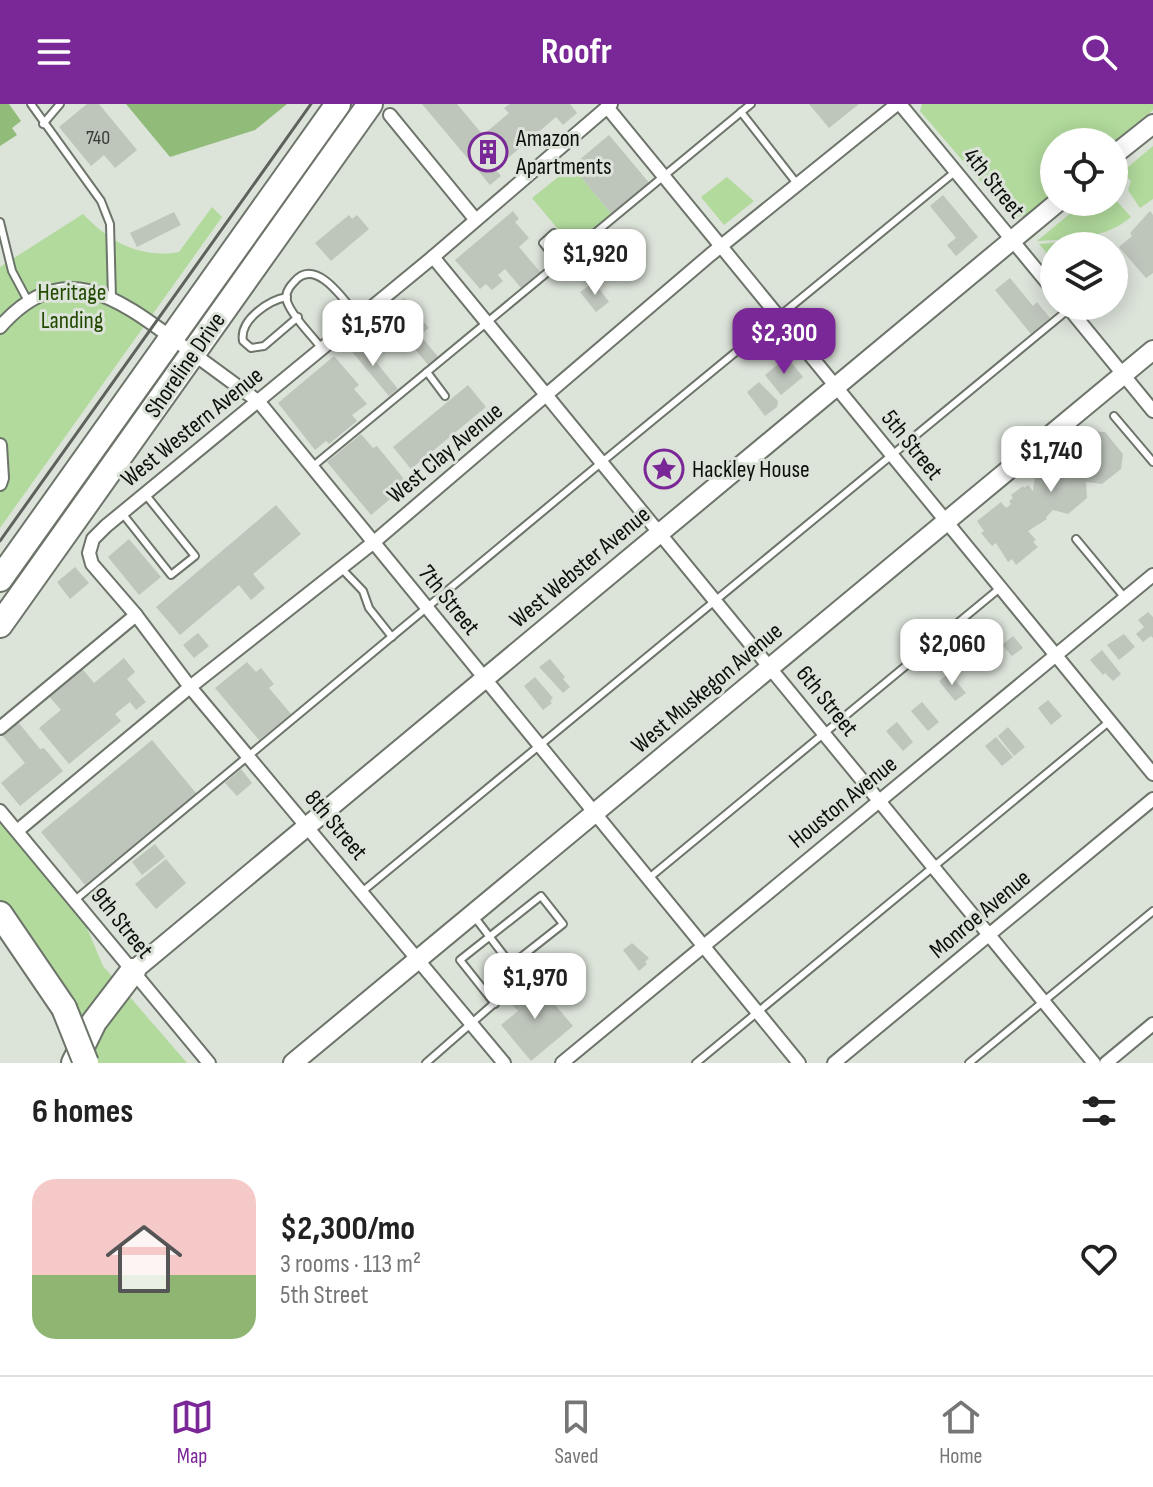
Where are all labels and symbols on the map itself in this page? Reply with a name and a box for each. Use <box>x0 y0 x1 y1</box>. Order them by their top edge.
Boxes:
place label: Amazon Apartments <box>515 124 612 181</box>
house number: 740 <box>86 126 110 150</box>
building icon: Amazon Apartments <box>467 131 509 173</box>
street label: 4th Street <box>957 142 1031 224</box>
pin: $1,920 <box>530 229 660 297</box>
park label: Heritage Landing <box>38 278 106 335</box>
pin: $1,570 <box>308 300 438 368</box>
street label: Shoreline Drive <box>138 307 232 423</box>
pin: $2,300 <box>719 308 849 376</box>
street label: West Western Avenue <box>115 361 269 493</box>
street label: West Clay Avenue <box>381 396 509 510</box>
street label: 5th Street <box>875 404 949 486</box>
pin: $1,740 <box>986 426 1116 494</box>
place icon: Hackley House <box>643 448 685 490</box>
place label: Hackley House <box>692 455 810 484</box>
street label: West Webster Avenue <box>504 500 656 634</box>
street label: 7th Street <box>412 559 486 641</box>
street label: West Muskegon Avenue <box>626 616 788 760</box>
pin: $2,060 <box>887 619 1017 687</box>
street label: 6th Street <box>790 660 864 742</box>
street label: Houston Avenue <box>783 750 903 854</box>
street label: 8th Street <box>298 784 374 866</box>
street label: Monroe Avenue <box>924 863 1036 965</box>
street label: 9th Street <box>85 882 159 964</box>
pin: $1,970 <box>470 953 600 1021</box>

